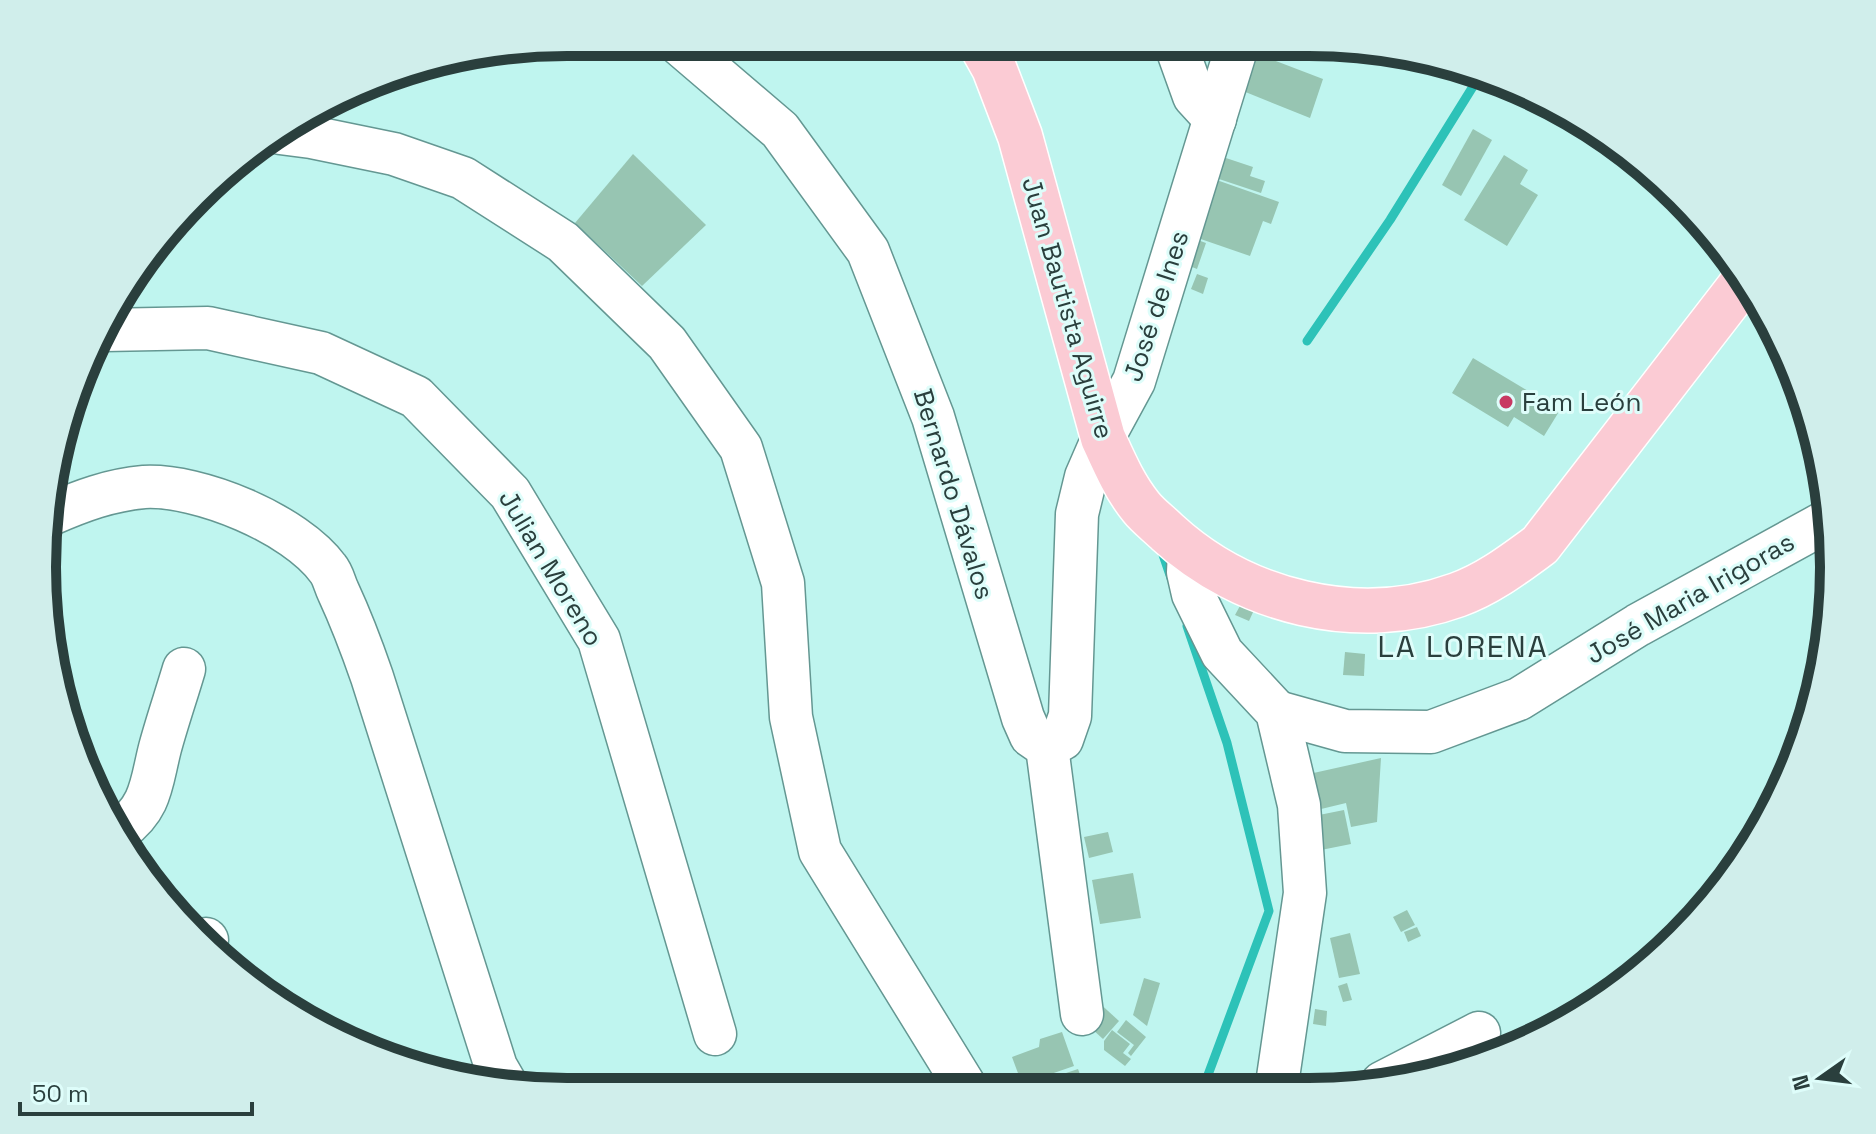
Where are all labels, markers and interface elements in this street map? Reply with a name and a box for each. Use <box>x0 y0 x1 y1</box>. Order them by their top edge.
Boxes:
street label: Juan Bautista Aguirre <box>1014 173 1122 443</box>
street label: José de Ines <box>1116 226 1196 386</box>
street label: Bernardo Dávalos <box>906 385 1002 603</box>
place label: Fam León <box>1522 385 1641 419</box>
marker: Fam León <box>1497 393 1515 411</box>
street label: Julian Moreno <box>491 484 611 652</box>
street label: José Maria Irigoras <box>1580 525 1800 671</box>
district label: LA LORENA <box>1377 627 1549 666</box>
north arrow <box>1780 1038 1860 1118</box>
scale bar <box>20 1066 252 1116</box>
text: N <box>1785 1072 1816 1093</box>
text: 50 m <box>32 1078 89 1109</box>

